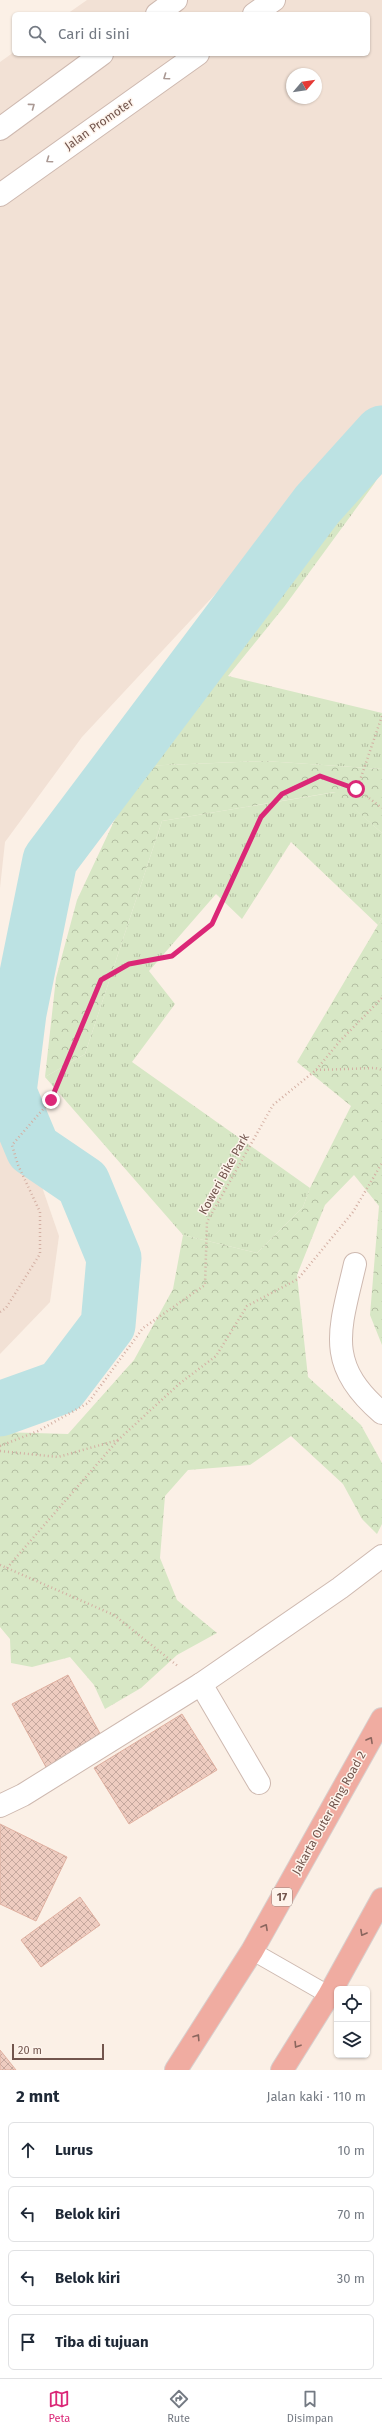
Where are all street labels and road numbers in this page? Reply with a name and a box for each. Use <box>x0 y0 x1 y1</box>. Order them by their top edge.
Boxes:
street label: Jalan Promoter <box>62 95 136 153</box>
street label: Koweri Bike Park <box>196 1130 252 1217</box>
street label: Jakarta Outer Ring Road 2 <box>289 1749 369 1877</box>
road number: 17 <box>272 1888 292 1906</box>

